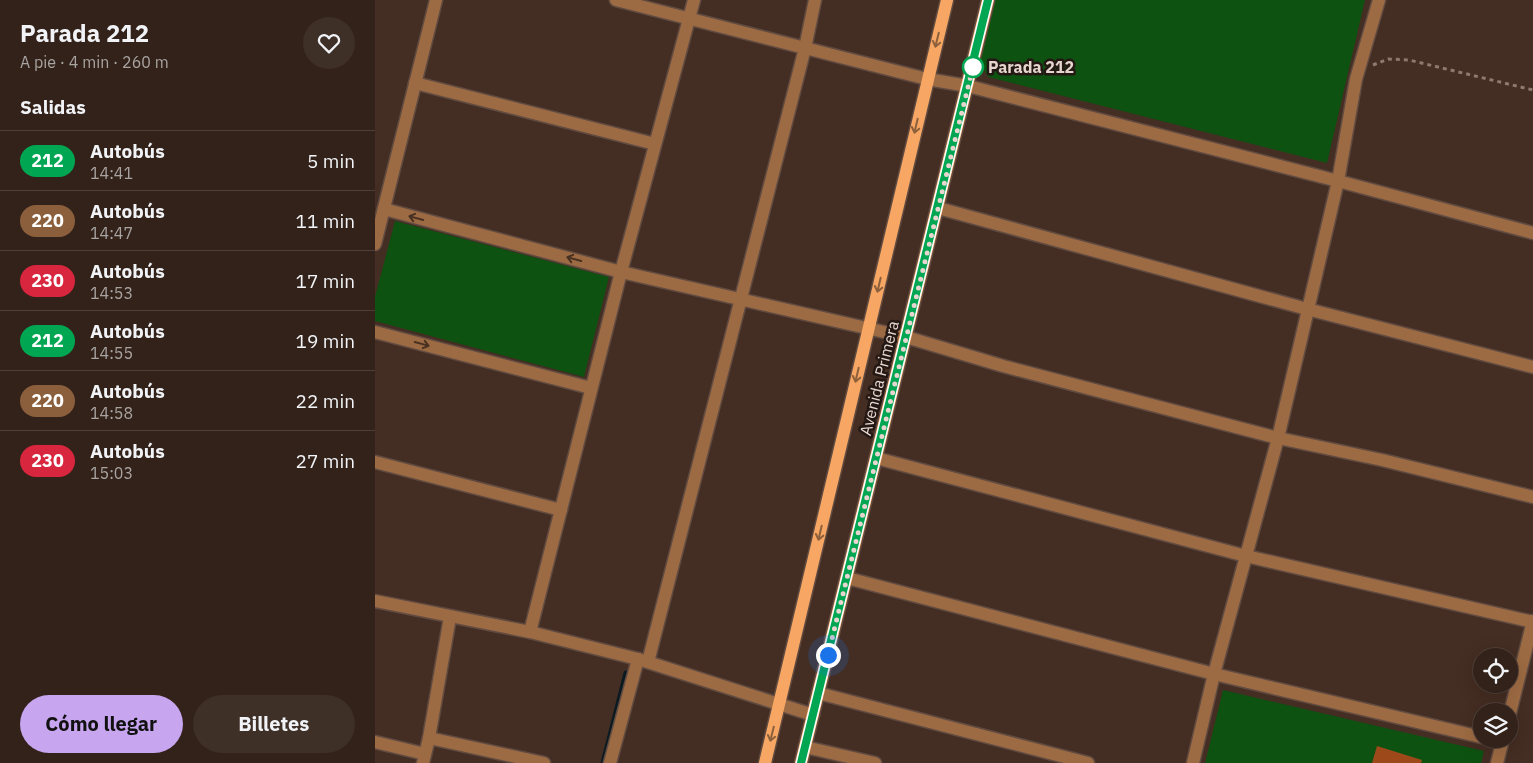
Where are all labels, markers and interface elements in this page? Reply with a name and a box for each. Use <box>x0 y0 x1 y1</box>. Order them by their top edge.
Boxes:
text: Parada 212 <box>20 17 149 49</box>
button: heart <box>303 17 355 69</box>
one-way arrow <box>932 31 941 47</box>
text: A pie · 4 min · 260 m <box>20 52 169 72</box>
marker: Parada 212 <box>962 56 984 78</box>
place label: Parada 212 <box>988 57 1074 77</box>
text: Salidas <box>20 95 86 119</box>
one-way arrow <box>911 118 920 134</box>
text: Autobús <box>90 139 165 163</box>
text: 212 <box>31 149 64 172</box>
text: 5 min <box>307 149 355 173</box>
text: 14:41 <box>90 163 133 183</box>
text: Autobús <box>90 199 165 223</box>
text: 220 <box>31 209 64 232</box>
text: 11 min <box>296 209 355 233</box>
one-way arrow <box>409 213 425 222</box>
text: 14:47 <box>90 223 133 243</box>
one-way arrow <box>566 254 582 263</box>
text: Autobús <box>90 259 165 283</box>
text: 230 <box>31 269 64 292</box>
text: 17 min <box>296 269 355 293</box>
one-way arrow <box>874 276 883 292</box>
text: 14:53 <box>90 283 133 303</box>
street label: Avenida Primera <box>855 318 903 438</box>
text: Autobús <box>90 319 165 343</box>
text: 212 <box>31 329 64 352</box>
text: 19 min <box>296 329 355 353</box>
one-way arrow <box>414 340 430 349</box>
text: 14:55 <box>90 343 133 363</box>
one-way arrow <box>852 367 861 383</box>
text: Autobús <box>90 379 165 403</box>
text: 220 <box>31 389 64 412</box>
text: 22 min <box>296 389 355 413</box>
text: 14:58 <box>90 403 133 423</box>
text: Autobús <box>90 439 165 463</box>
text: 230 <box>31 449 64 472</box>
text: 27 min <box>296 449 355 473</box>
text: 15:03 <box>90 463 133 483</box>
one-way arrow <box>815 525 824 541</box>
your location <box>816 643 841 668</box>
map controls <box>1473 648 1518 748</box>
button: locate <box>1473 648 1518 693</box>
button: Cómo llegar <box>20 695 183 753</box>
button: Billetes <box>193 695 355 753</box>
button: layers <box>1473 703 1518 748</box>
one-way arrow <box>767 726 776 742</box>

